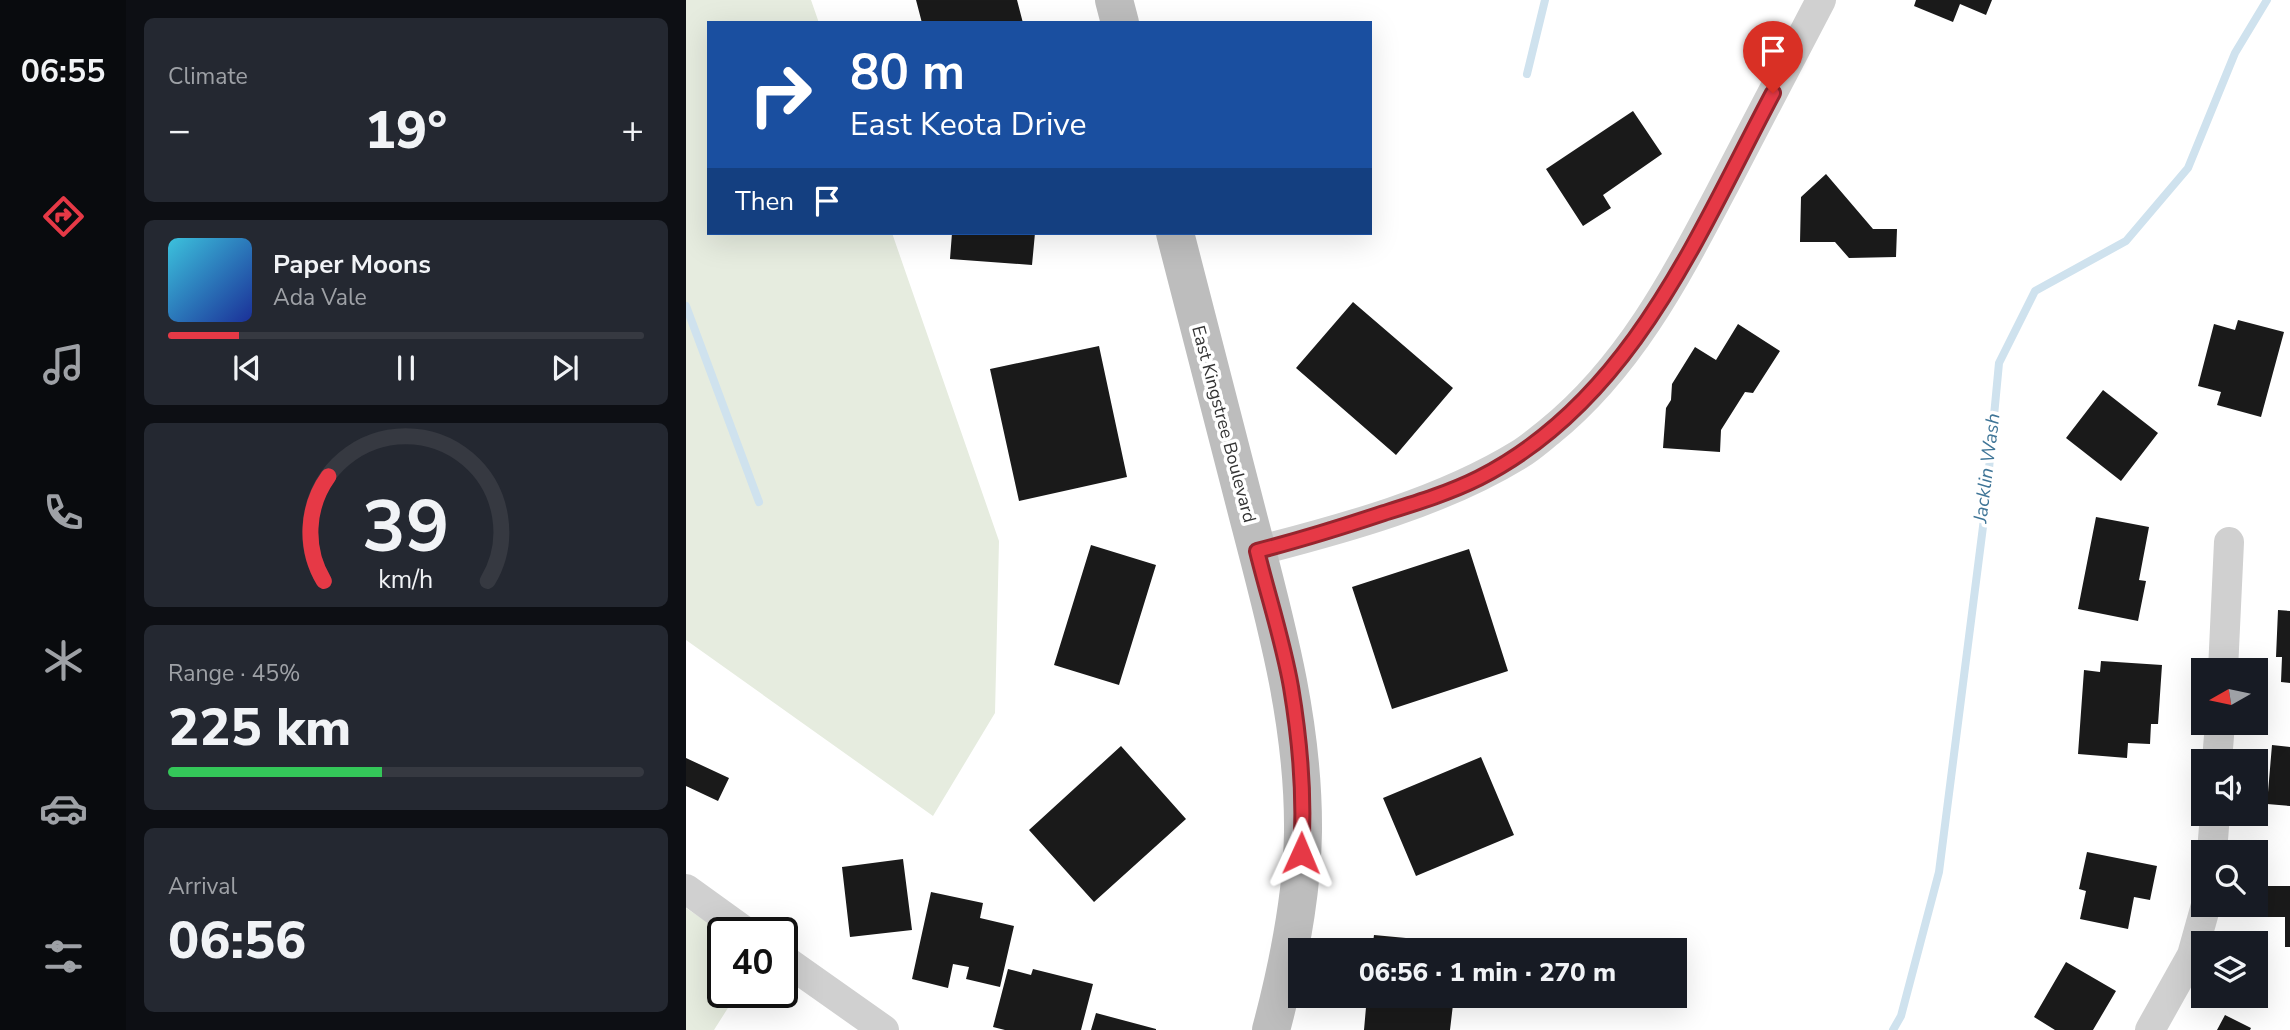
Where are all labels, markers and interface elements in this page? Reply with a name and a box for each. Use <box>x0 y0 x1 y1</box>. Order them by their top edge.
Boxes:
pin <box>1743 21 1803 93</box>
icon: arrive <box>1754 32 1792 70</box>
text: 80 m <box>850 39 965 106</box>
icon: right <box>735 49 826 140</box>
text: 06:55 <box>21 50 105 93</box>
text: Climate <box>168 61 248 92</box>
text: 19° <box>365 95 447 166</box>
text: East Keota Drive <box>850 103 1087 146</box>
text: − <box>168 105 191 156</box>
text: + <box>621 105 644 156</box>
icon: arrive <box>808 182 846 220</box>
text: Then <box>735 184 794 219</box>
icon: directions <box>39 192 88 241</box>
text: Paper Moons <box>273 247 431 282</box>
text: Ada Vale <box>273 282 367 313</box>
street label: East Kingstree Boulevard <box>1186 323 1262 525</box>
icon: music <box>39 340 88 389</box>
icon: previous <box>228 349 266 387</box>
icon: pause <box>387 349 425 387</box>
icon: next <box>546 349 584 387</box>
water label: Jacklin Wash <box>1967 412 2007 525</box>
text: 39 <box>362 477 450 577</box>
icon: phone <box>39 488 88 537</box>
text: km/h <box>378 563 434 597</box>
icon: climate <box>39 636 88 685</box>
text: Range · 45% <box>168 658 300 689</box>
north arrow <box>2191 658 2268 735</box>
map controls <box>2191 658 2268 1008</box>
text: 225 km <box>168 692 351 763</box>
button: sound <box>2191 749 2268 826</box>
icon: car <box>39 784 88 833</box>
position arrow <box>1264 816 1338 890</box>
button: search <box>2191 840 2268 917</box>
text: Arrival <box>168 871 237 902</box>
text: 06:56 <box>168 905 306 976</box>
speed limit sign: 40 <box>707 917 798 1008</box>
button: layers <box>2191 931 2268 1008</box>
icon: filters <box>39 932 88 981</box>
text: 06:56 · 1 min · 270 m <box>1359 955 1616 990</box>

